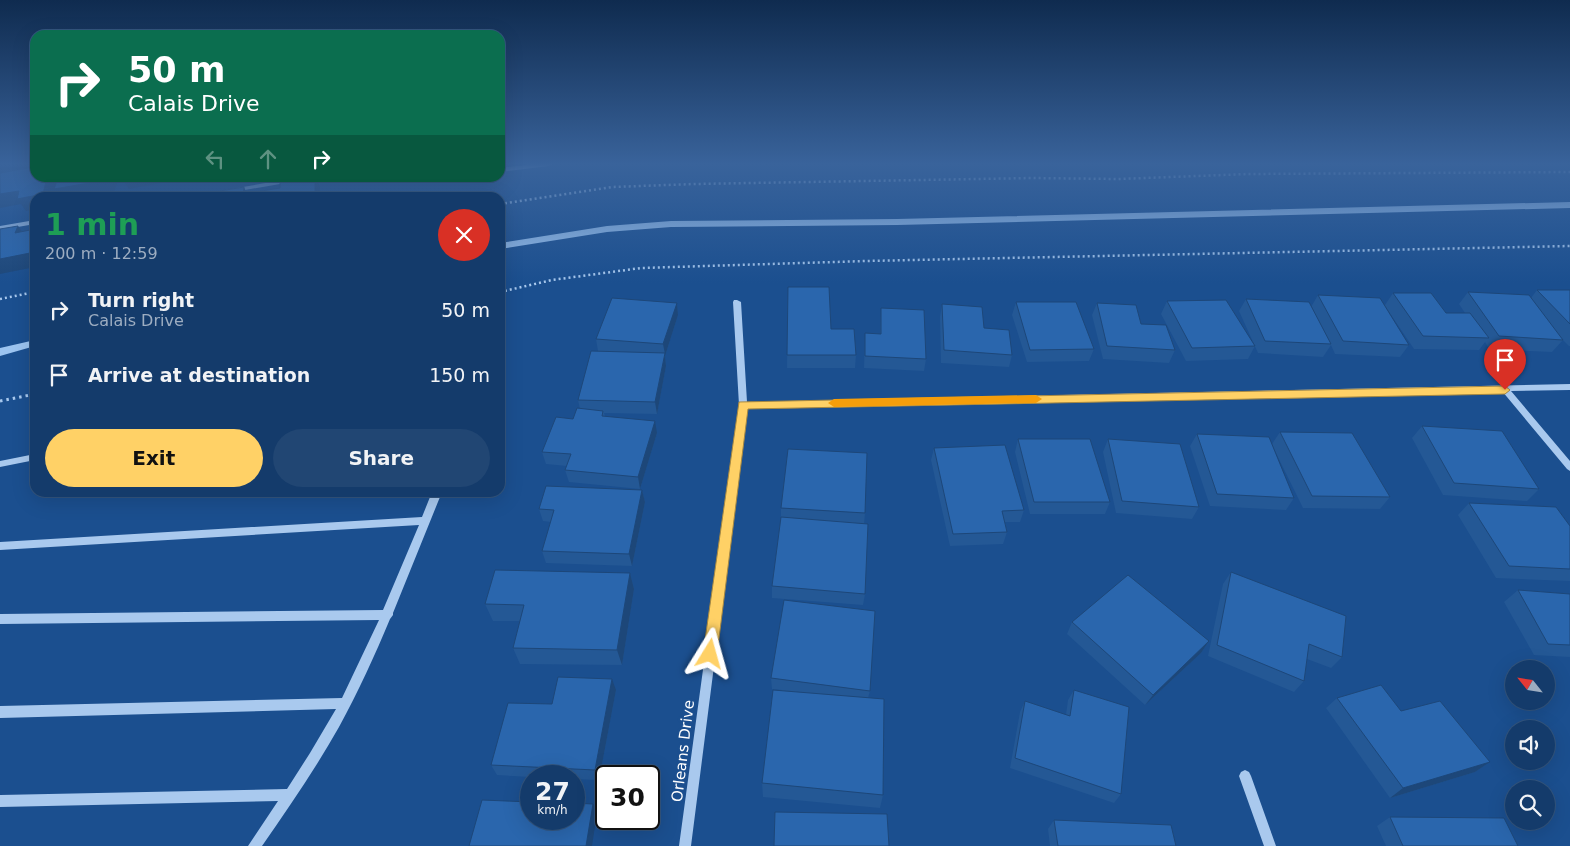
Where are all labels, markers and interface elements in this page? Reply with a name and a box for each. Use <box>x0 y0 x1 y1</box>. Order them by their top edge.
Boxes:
icon: right <box>45 50 110 115</box>
text: 50 m <box>128 50 225 90</box>
text: Calais Drive <box>128 91 260 116</box>
icon: left <box>201 145 229 173</box>
icon: ahead <box>254 145 282 173</box>
icon: right <box>307 145 335 173</box>
text: 1 min <box>45 207 139 242</box>
button: close <box>438 209 490 261</box>
text: 200 m · 12:59 <box>45 244 158 263</box>
text: Turn right <box>88 289 194 311</box>
icon: right <box>45 296 73 324</box>
text: 50 m <box>441 299 490 321</box>
text: Calais Drive <box>88 311 184 330</box>
pin <box>1484 339 1526 390</box>
icon: arrive <box>1491 346 1519 374</box>
icon: arrive <box>45 361 73 389</box>
text: Arrive at destination <box>88 364 310 386</box>
text: 150 m <box>429 364 490 386</box>
button: Exit <box>45 429 263 487</box>
button: Share <box>273 429 490 487</box>
position arrow <box>683 627 735 679</box>
north arrow <box>1505 660 1555 710</box>
map controls <box>1505 660 1555 830</box>
street label: Orleans Drive <box>668 699 698 803</box>
button: sound <box>1505 720 1555 770</box>
speed limit sign: 30 <box>595 765 660 830</box>
text: 27 <box>535 777 570 806</box>
button: search <box>1505 780 1555 830</box>
text: km/h <box>537 803 568 817</box>

